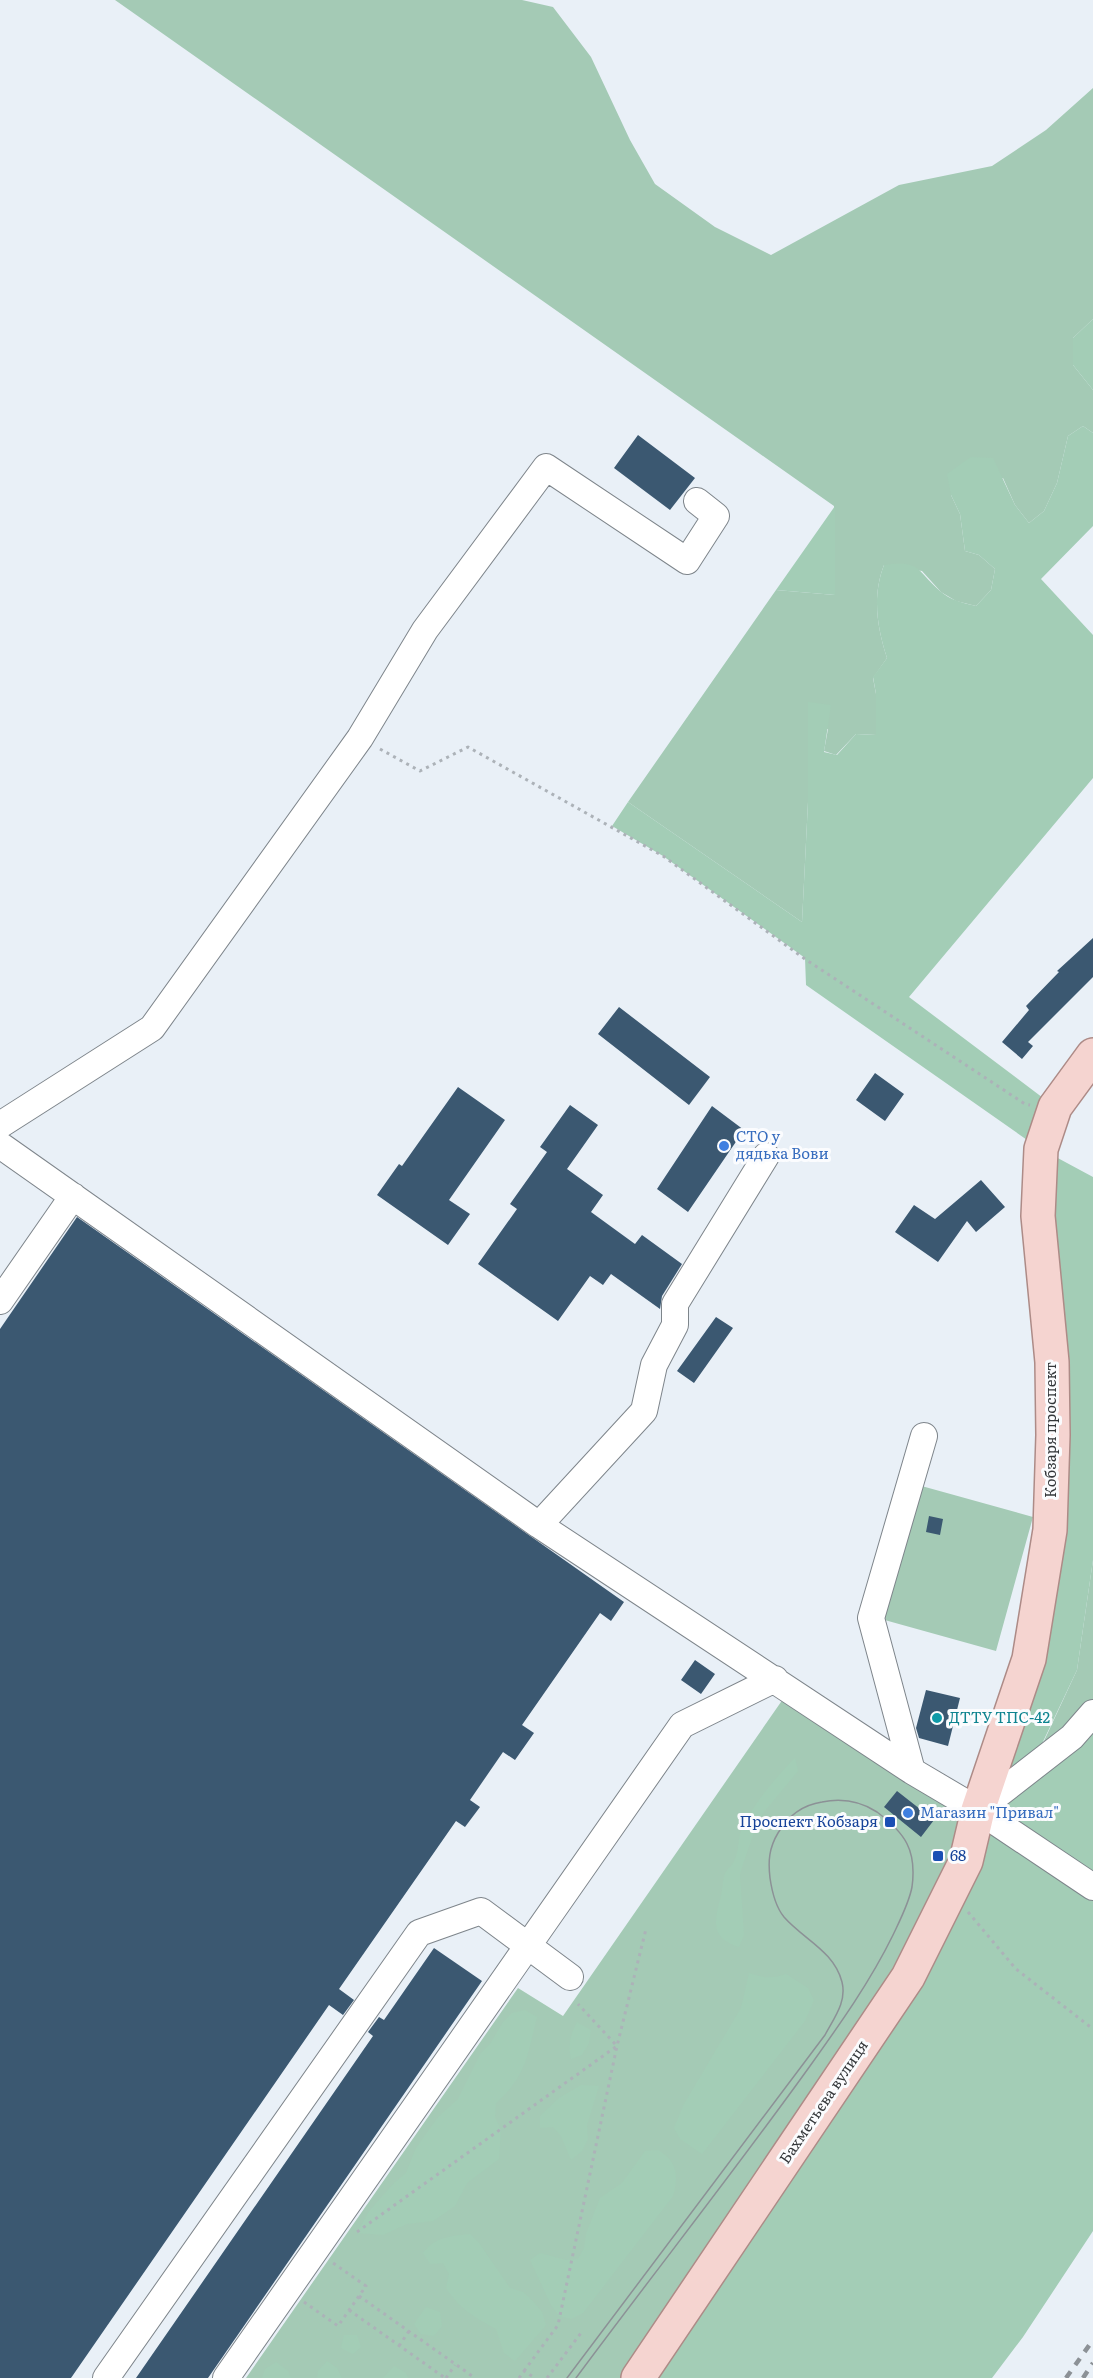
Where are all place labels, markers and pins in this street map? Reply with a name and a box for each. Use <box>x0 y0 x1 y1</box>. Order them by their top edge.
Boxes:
place label: СТО у дядька Вови <box>736 1124 829 1164</box>
marker: СТО у дядька Вови <box>717 1139 731 1153</box>
place label: ДТТУ ТПС-42 <box>949 1705 1051 1728</box>
marker: ДТТУ ТПС-42 <box>930 1711 944 1725</box>
place label: Магазин "Привал" <box>920 1800 1059 1823</box>
marker: Магазин "Привал" <box>901 1806 915 1820</box>
place label: Проспект Кобзаря <box>740 1809 878 1832</box>
marker: Проспект Кобзаря <box>883 1815 897 1829</box>
place label: 68 <box>950 1843 966 1866</box>
marker: 68 <box>931 1849 945 1863</box>

